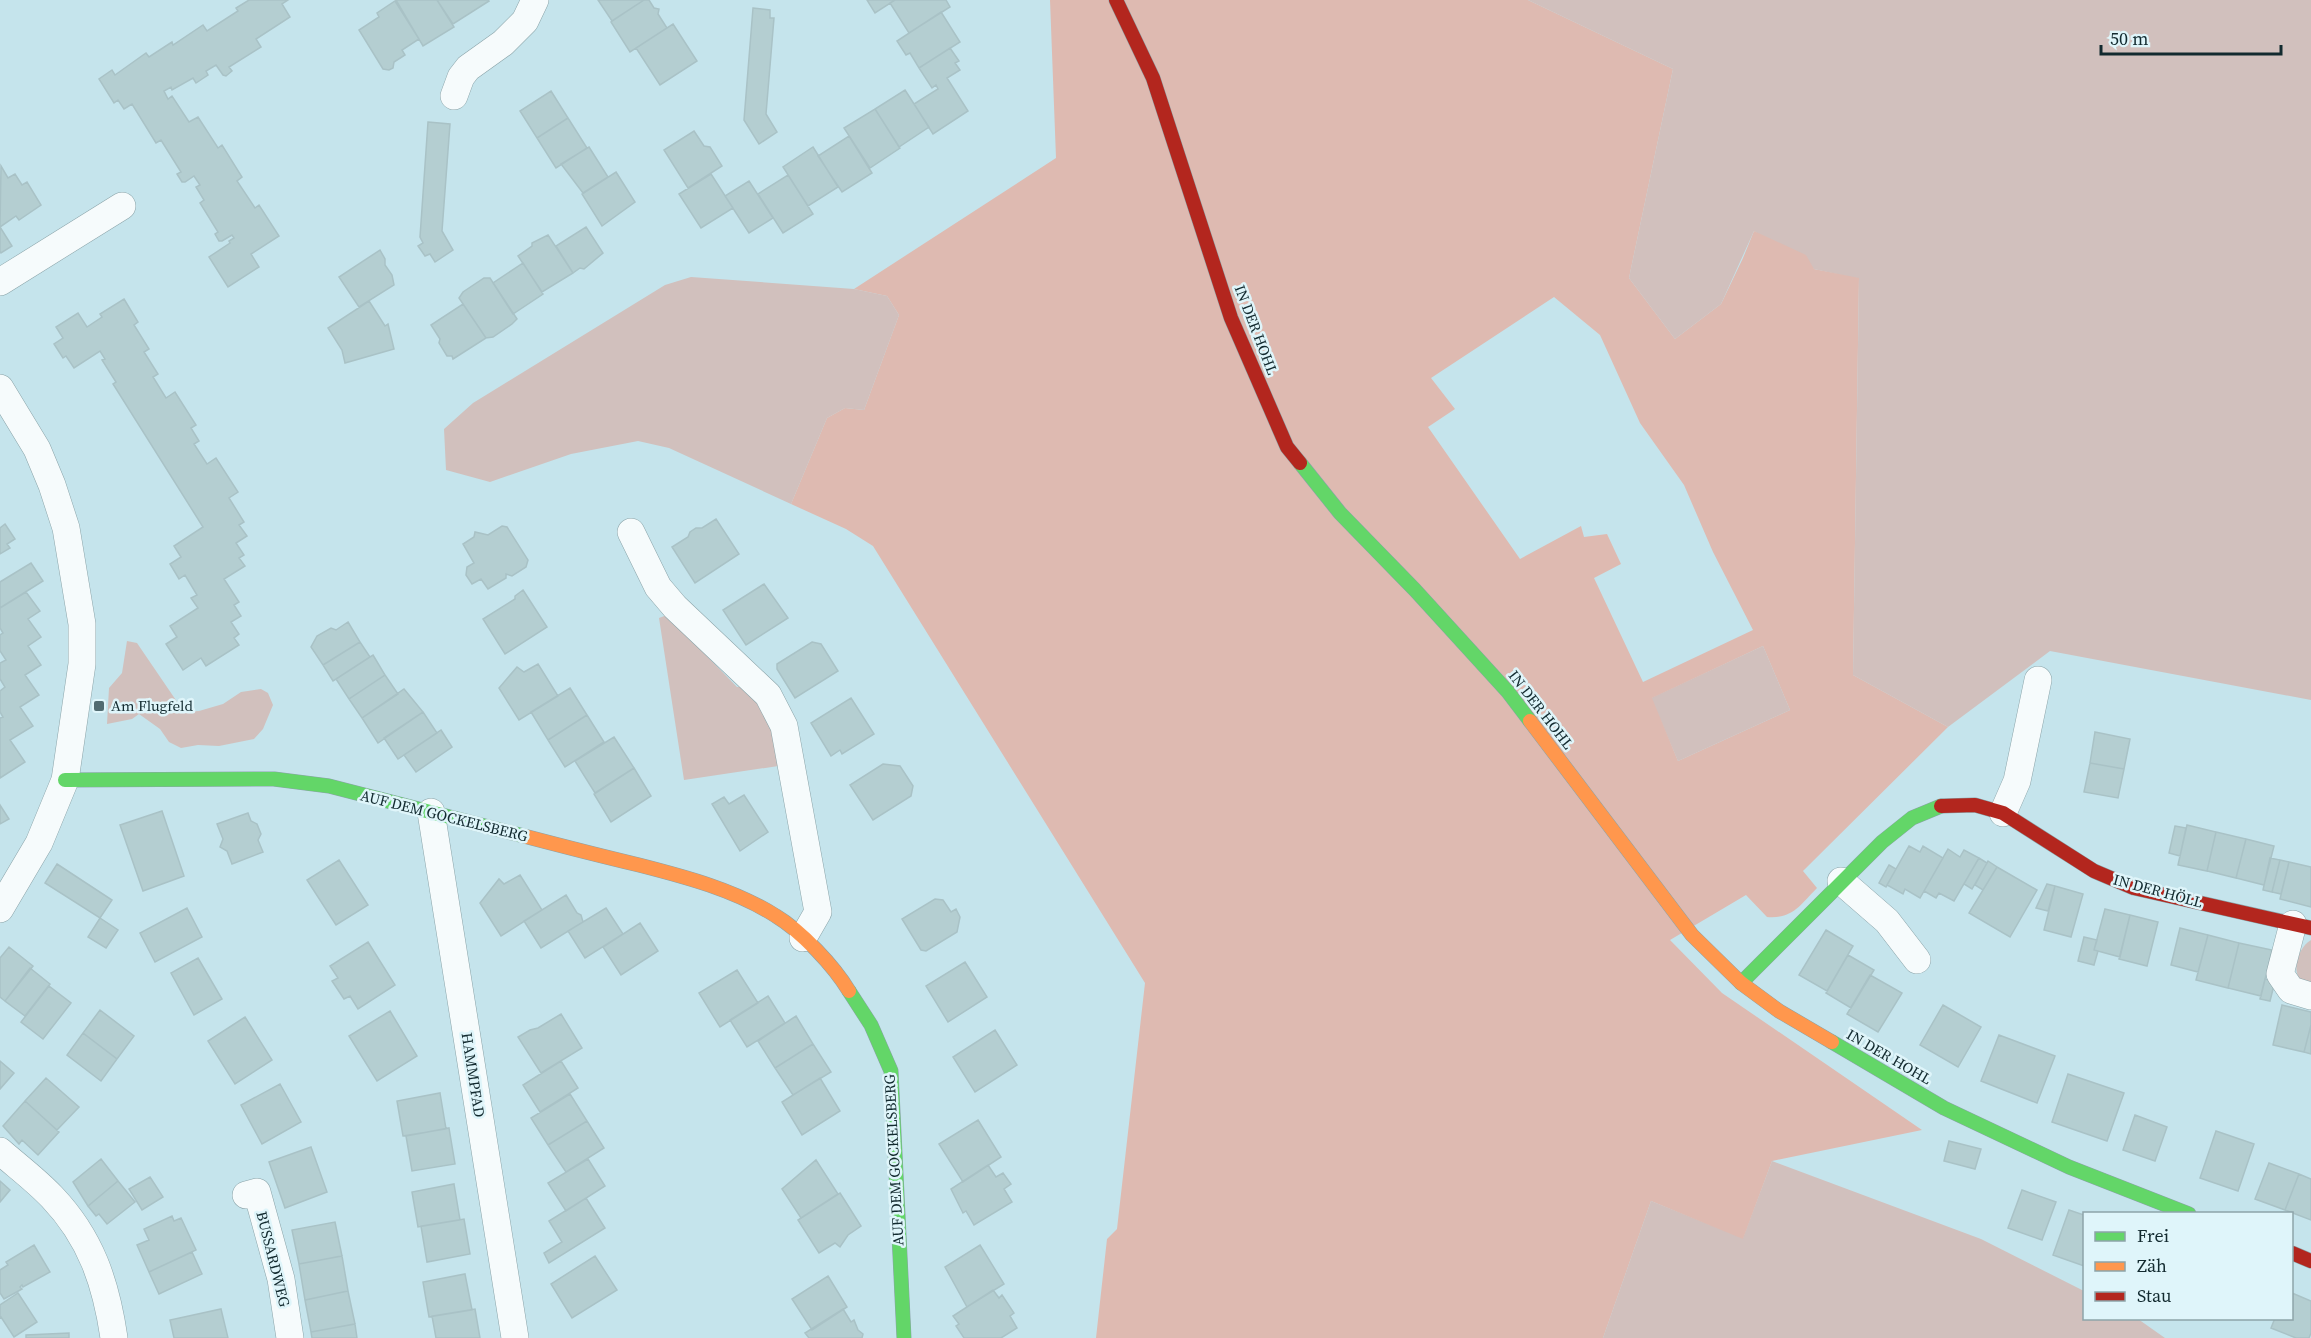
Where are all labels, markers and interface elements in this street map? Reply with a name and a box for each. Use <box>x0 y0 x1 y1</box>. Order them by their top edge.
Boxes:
scale bar <box>2101 18 2281 56</box>
text: 50 m <box>2110 26 2148 51</box>
street label: IN DER HOHL <box>1230 282 1283 378</box>
street label: IN DER HOHL <box>1504 666 1579 754</box>
place label: Am Flugfeld <box>111 695 193 716</box>
marker: Am Flugfeld <box>92 699 106 713</box>
street label: AUF DEM GOCKELSBERG <box>358 785 530 846</box>
street label: IN DER HÖLL <box>2111 868 2205 913</box>
street label: IN DER HOHL <box>1843 1024 1936 1089</box>
street label: HAMMPFAD <box>456 1031 491 1119</box>
street label: AUF DEM GOCKELSBERG <box>879 1074 908 1246</box>
street label: BUSSARDWEG <box>251 1209 295 1309</box>
legend <box>2083 1212 2293 1320</box>
text: Frei <box>2137 1223 2169 1248</box>
text: Zäh <box>2137 1253 2167 1278</box>
text: Stau <box>2137 1283 2172 1308</box>

